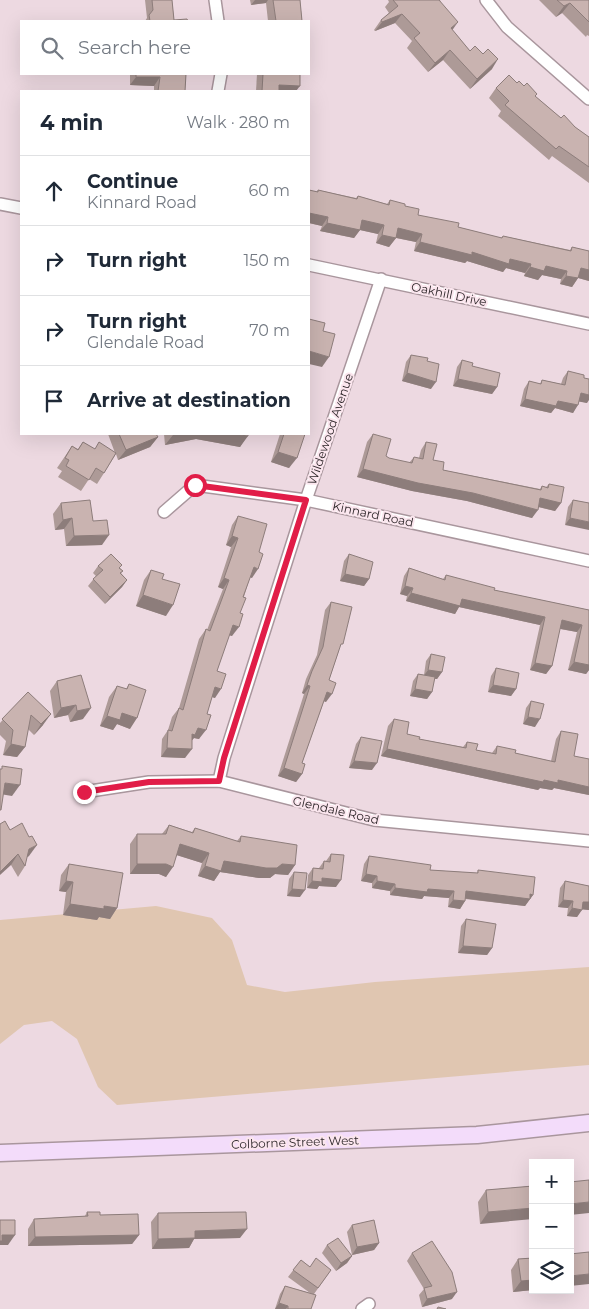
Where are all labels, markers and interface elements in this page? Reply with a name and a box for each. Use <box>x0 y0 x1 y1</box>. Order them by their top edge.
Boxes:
search box <box>20 20 310 75</box>
icon: search <box>38 34 66 62</box>
text: Search here <box>78 36 191 59</box>
text: 4 min <box>40 110 103 135</box>
text: Walk · 280 m <box>186 113 290 132</box>
text: Continue <box>87 170 178 193</box>
icon: ahead <box>40 177 68 205</box>
text: 60 m <box>248 181 290 200</box>
text: Kinnard Road <box>87 193 197 212</box>
icon: right <box>40 247 68 275</box>
text: Turn right <box>87 249 187 272</box>
text: 150 m <box>243 251 290 270</box>
street label: Oakhill Drive <box>410 279 488 309</box>
text: Turn right <box>87 310 187 333</box>
icon: right <box>40 317 68 345</box>
text: 70 m <box>249 321 290 340</box>
text: Glendale Road <box>87 333 204 352</box>
street label: Wildewood Avenue <box>304 371 356 487</box>
icon: arrive <box>40 387 68 415</box>
text: Arrive at destination <box>87 389 291 412</box>
route start <box>184 474 207 497</box>
street label: Kinnard Road <box>331 498 415 530</box>
route end <box>73 781 96 804</box>
street label: Glendale Road <box>291 793 381 827</box>
street label: Colborne Street West <box>231 1132 359 1152</box>
map controls <box>529 1159 574 1294</box>
button: + <box>529 1159 574 1204</box>
button: − <box>529 1204 574 1249</box>
button: layers <box>529 1249 574 1294</box>

